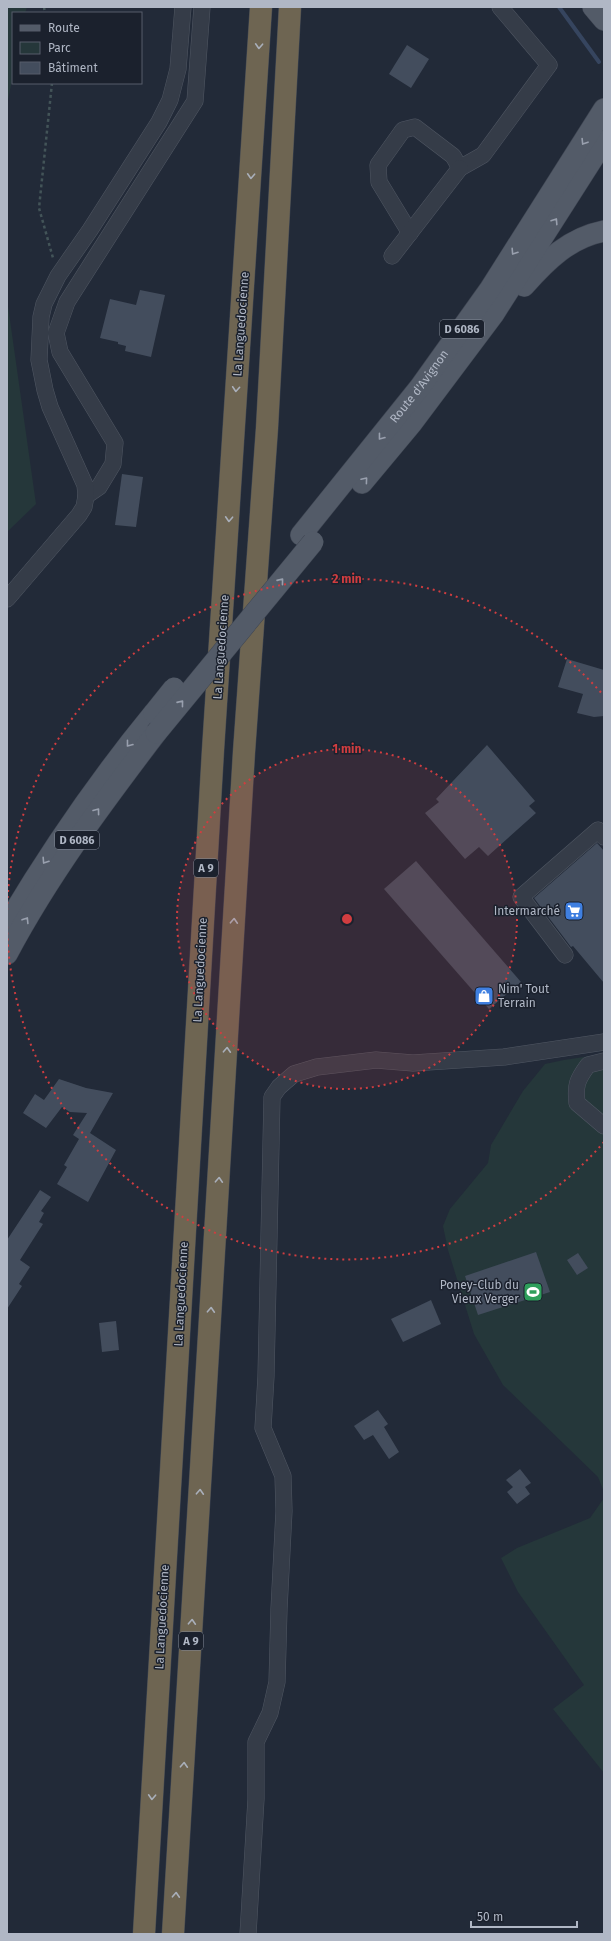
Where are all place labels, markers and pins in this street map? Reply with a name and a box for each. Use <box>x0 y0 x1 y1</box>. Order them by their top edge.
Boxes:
supermarket icon: Intermarché <box>563 900 585 922</box>
place label: Intermarché <box>494 904 560 918</box>
centre of rings <box>340 912 354 926</box>
place label: Nim' Tout Terrain <box>498 982 550 1010</box>
shop icon: Nim' Tout Terrain <box>473 985 495 1007</box>
place label: Poney-Club du Vieux Verger <box>440 1278 519 1306</box>
sports icon: Poney-Club du Vieux Verger <box>522 1281 544 1303</box>

